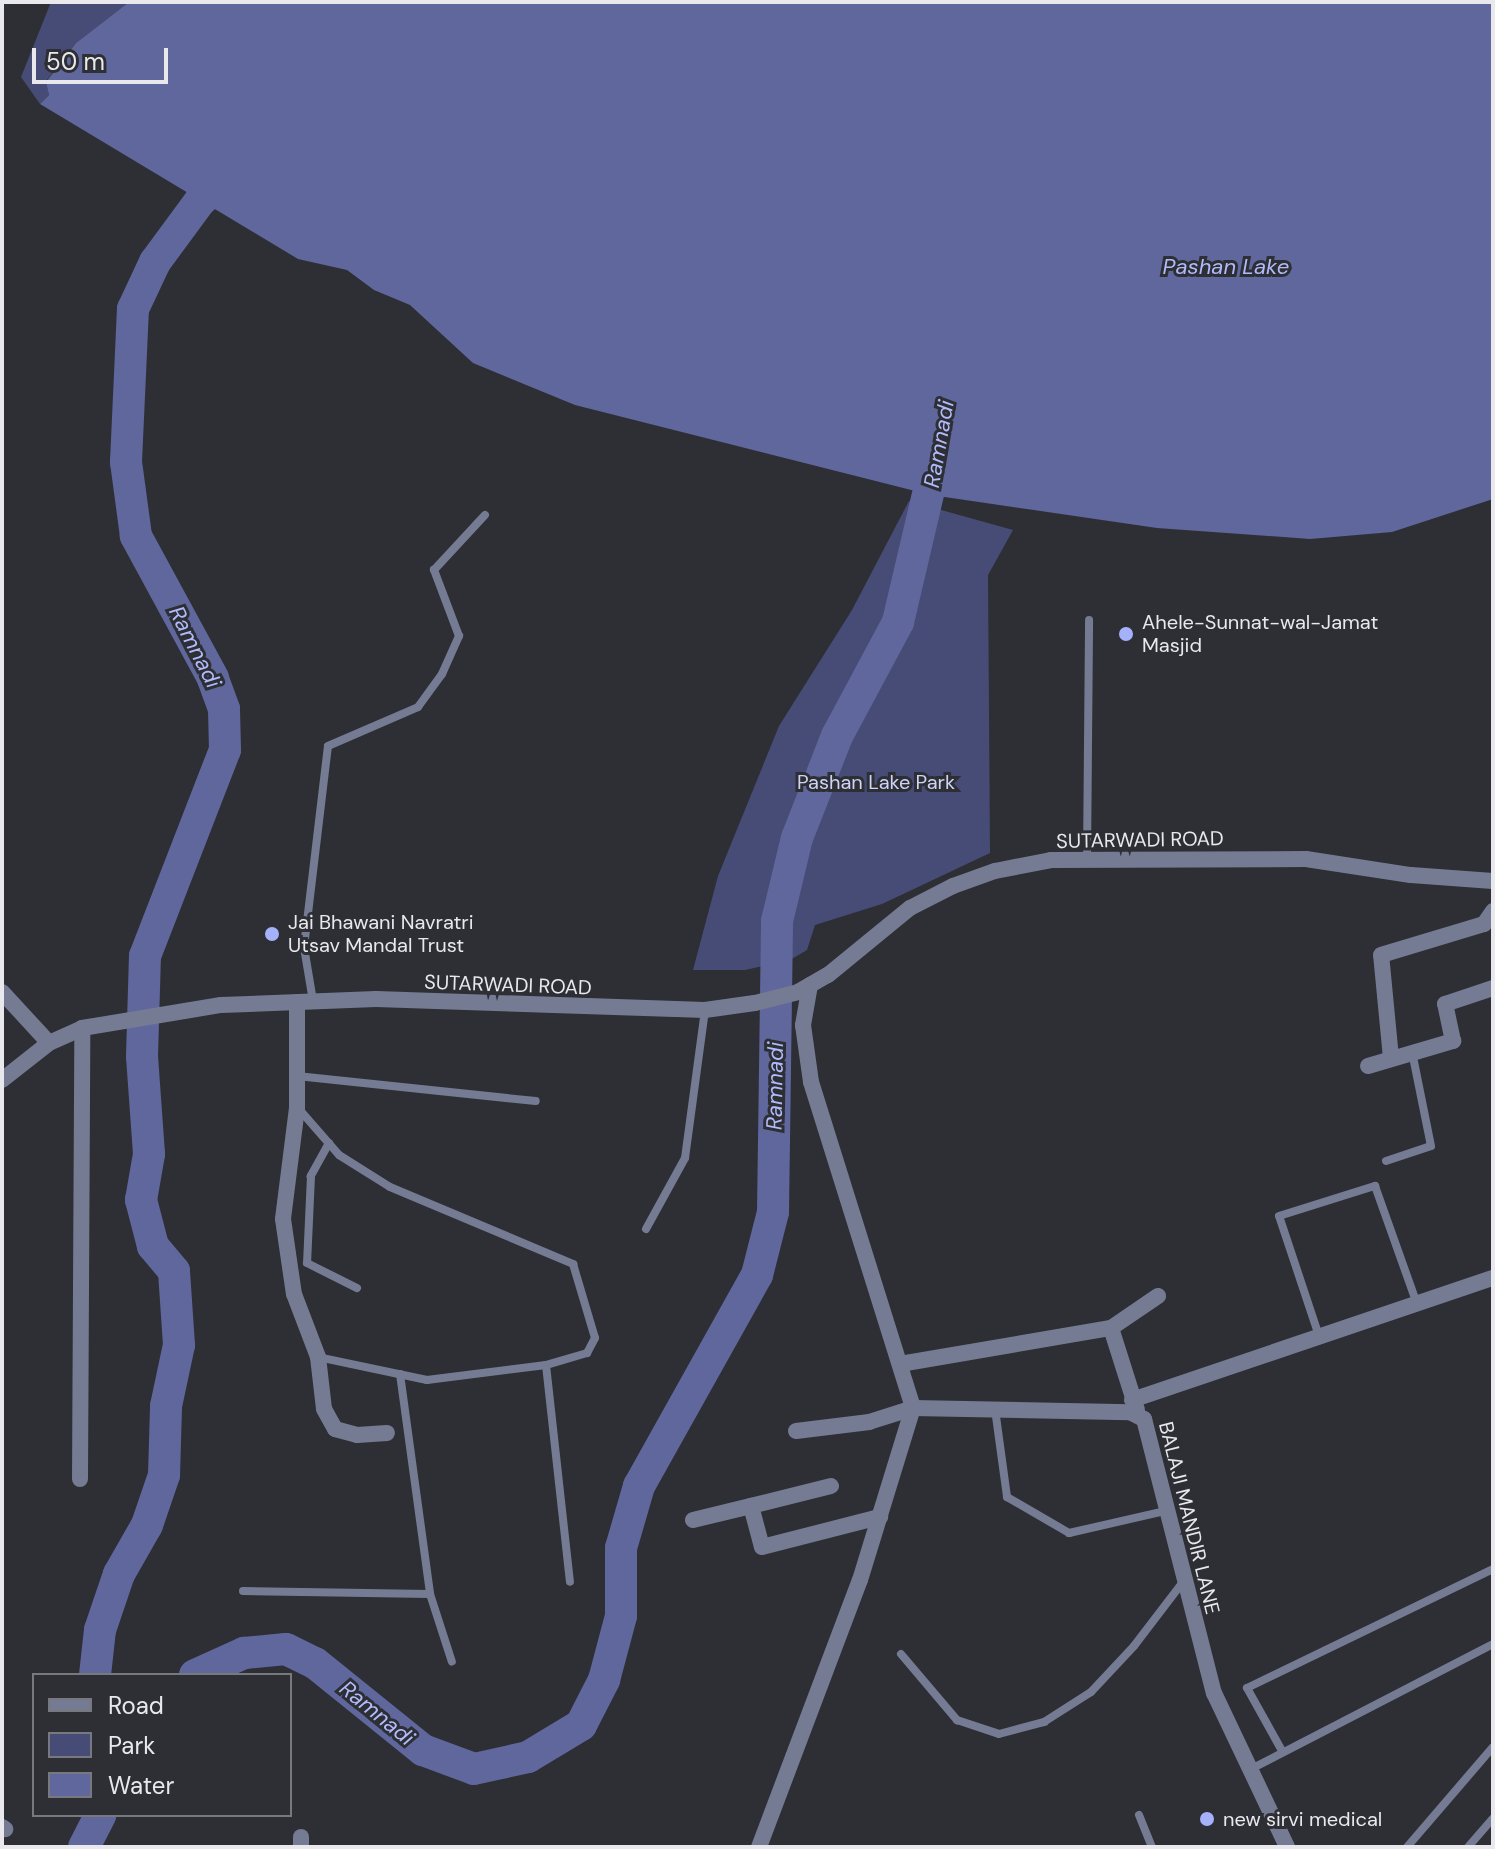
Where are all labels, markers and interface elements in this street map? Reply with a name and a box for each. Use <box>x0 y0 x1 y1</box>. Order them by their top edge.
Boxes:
scale bar <box>36 32 172 82</box>
text: 50 m <box>46 46 105 77</box>
water label: Pashan Lake <box>1163 254 1289 280</box>
water label: Ramnadi <box>918 398 960 490</box>
water label: Ramnadi <box>163 602 227 692</box>
place label: Ahele-Sunnat-wal-Jamat Masjid <box>1142 610 1378 657</box>
marker: Ahele-Sunnat-wal-Jamat Masjid <box>1117 625 1135 643</box>
park label: Pashan Lake Park <box>797 770 955 794</box>
street label: SUTARWADI ROAD <box>1056 827 1224 853</box>
place label: Jai Bhawani Navratri Utsav Mandal Trust <box>288 910 474 957</box>
marker: Jai Bhawani Navratri Utsav Mandal Trust <box>263 925 281 943</box>
street label: SUTARWADI ROAD <box>424 970 592 1000</box>
water label: Ramnadi <box>761 1042 789 1130</box>
street label: BALAJI MANDIR LANE <box>1153 1419 1225 1617</box>
legend <box>32 1673 292 1817</box>
water label: Ramnadi <box>334 1675 420 1751</box>
text: Road <box>108 1690 164 1721</box>
text: Park <box>108 1730 155 1761</box>
text: Water <box>108 1770 174 1801</box>
place label: new sirvi medical <box>1223 1807 1382 1831</box>
marker: new sirvi medical <box>1198 1810 1216 1828</box>

